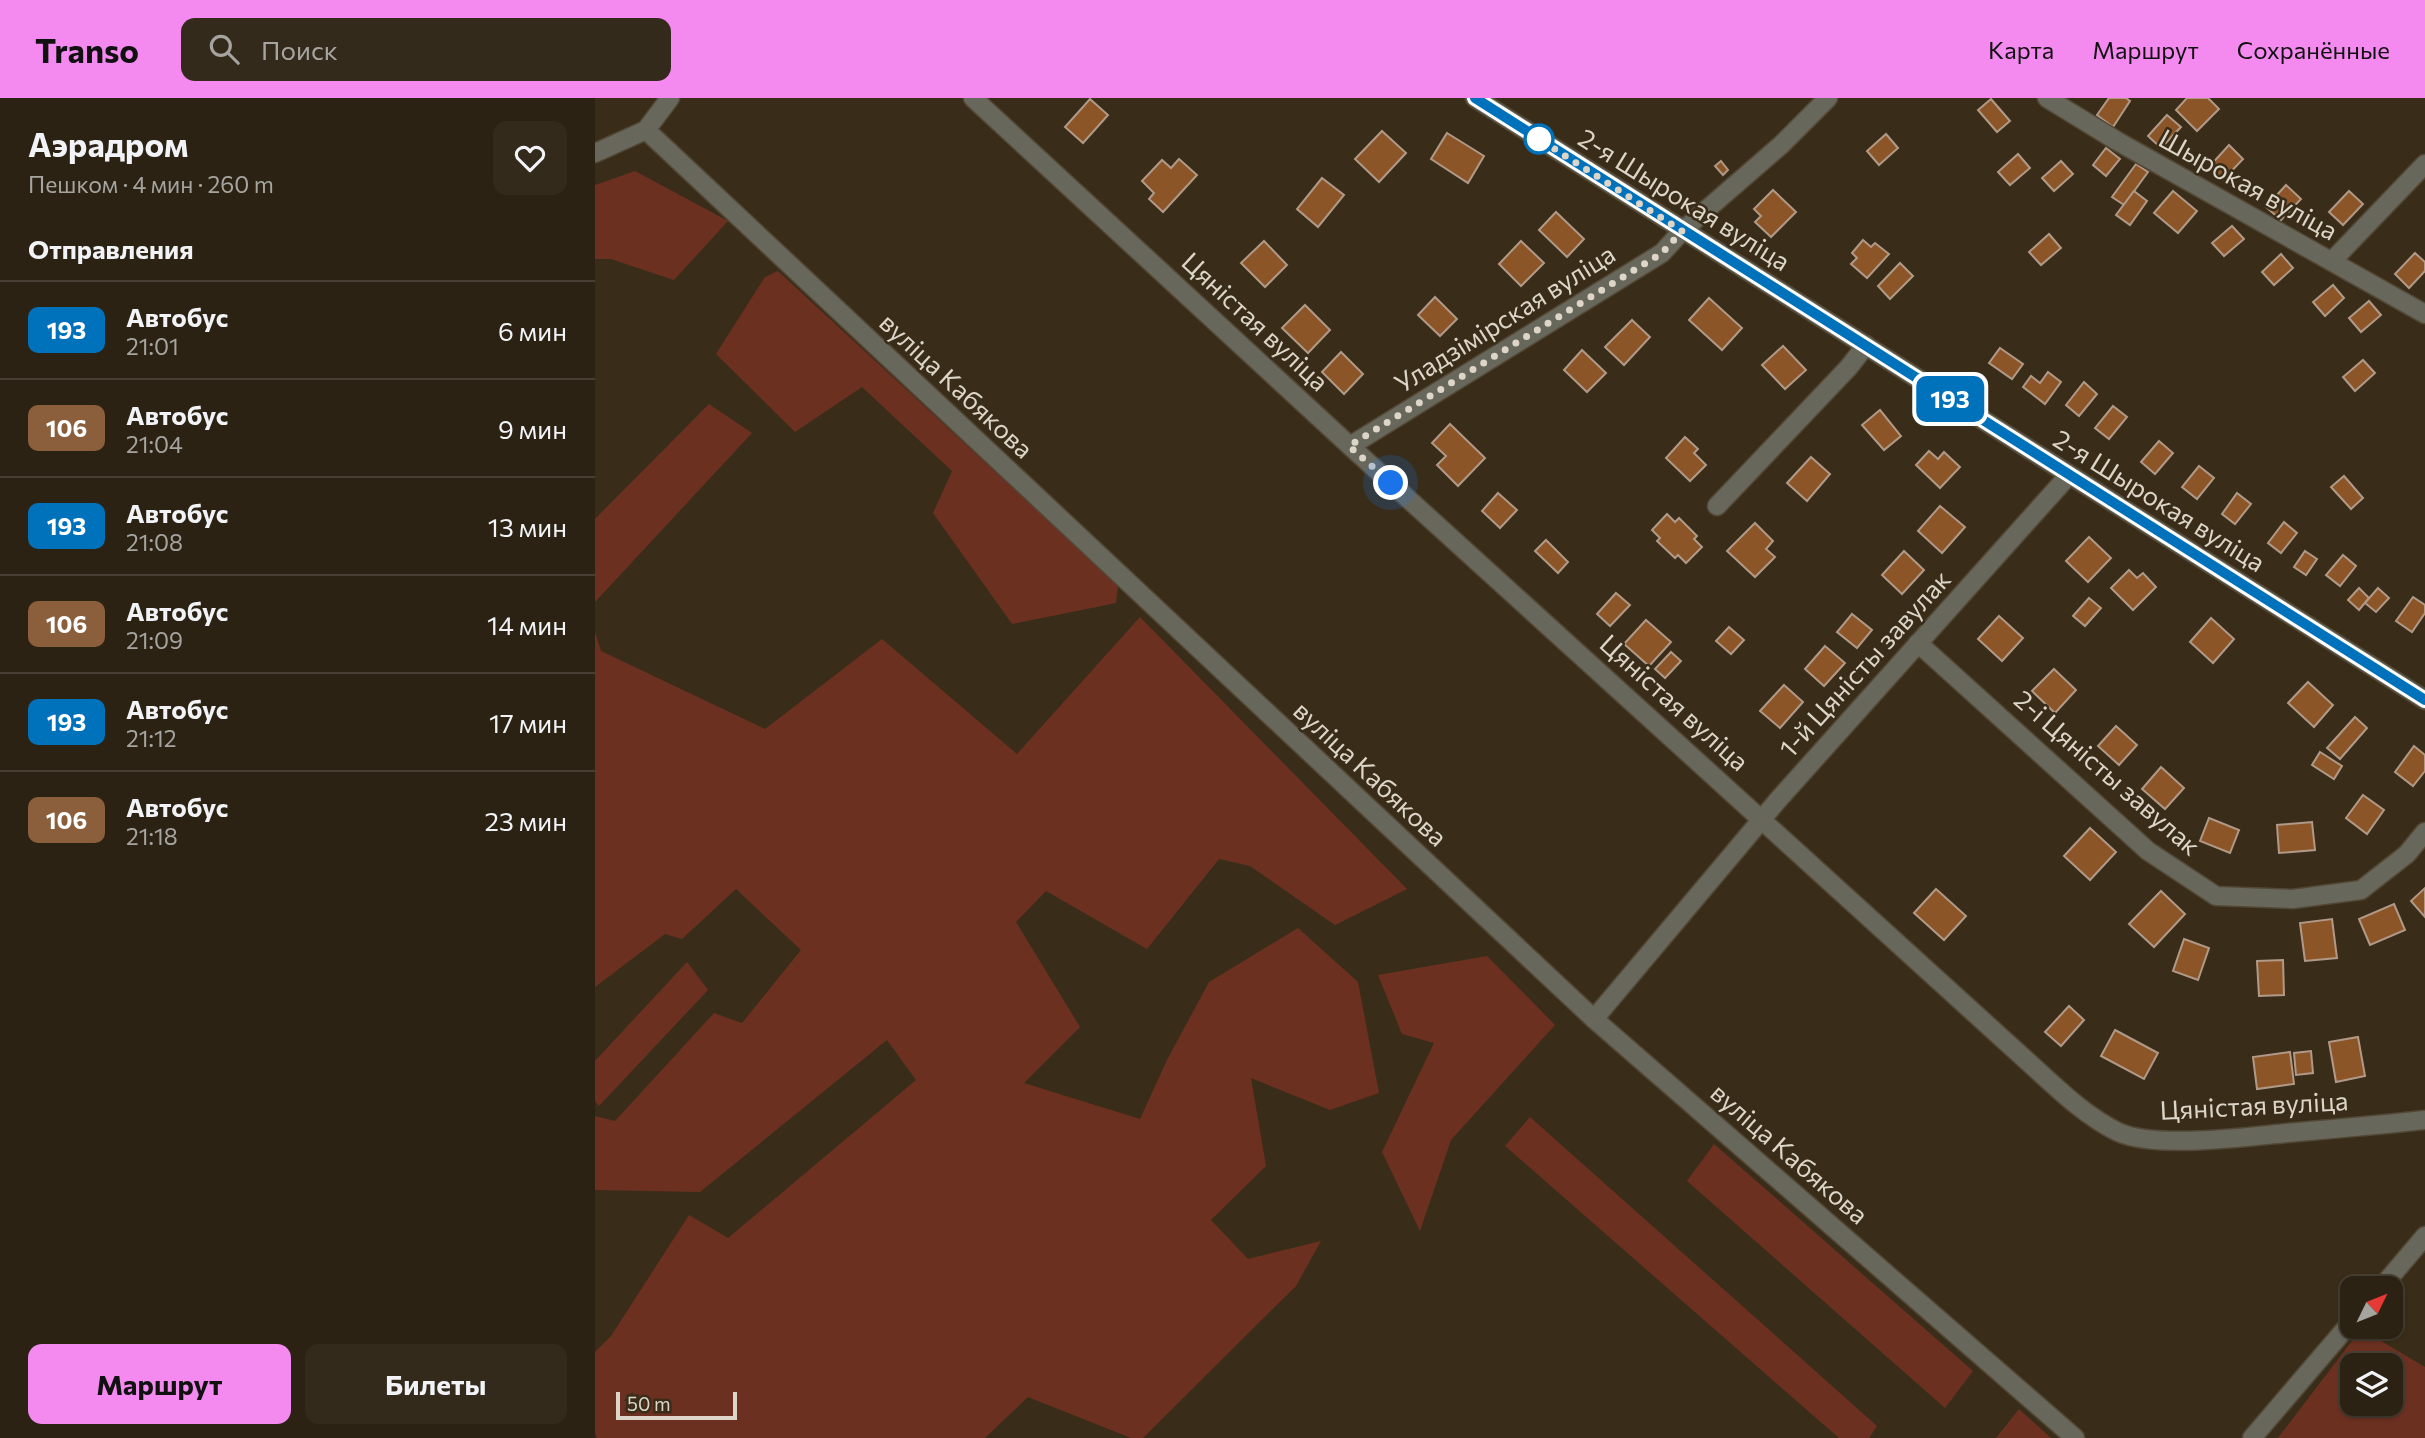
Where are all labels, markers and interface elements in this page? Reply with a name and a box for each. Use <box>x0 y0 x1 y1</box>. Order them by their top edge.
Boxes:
search box <box>181 18 671 81</box>
text: Transo <box>35 29 139 70</box>
icon: search <box>205 30 243 68</box>
text: Поиск <box>261 34 338 65</box>
text: Карта <box>1988 35 2054 64</box>
text: Маршрут <box>2092 35 2199 64</box>
text: Сохранённые <box>2237 35 2390 64</box>
button: heart <box>493 121 567 195</box>
street label: 2-я Шырокая вуліца <box>1573 121 1796 276</box>
street label: Шырокая вуліца <box>2154 122 2343 246</box>
text: Аэрадром <box>28 123 188 164</box>
unlabelled marker <box>1524 124 1554 154</box>
text: Пешком · 4 мин · 260 m <box>28 170 274 198</box>
text: Отправления <box>28 233 194 264</box>
street label: Уладзімірская вуліца <box>1388 237 1620 398</box>
street label: Цяністая вуліца <box>1176 245 1336 397</box>
text: Автобус <box>126 301 228 332</box>
street label: вуліца Кабякова <box>874 306 1040 464</box>
text: 193 <box>47 315 86 344</box>
text: 6 мин <box>498 315 567 346</box>
text: 21:01 <box>126 332 179 360</box>
line badge: 193 <box>1910 376 1990 422</box>
text: 193 <box>1930 384 1970 413</box>
text: Автобус <box>126 399 228 430</box>
text: 106 <box>46 413 87 442</box>
text: 9 мин <box>498 413 567 444</box>
street label: 2-я Шырокая вуліца <box>2048 422 2271 577</box>
text: 21:04 <box>126 430 183 458</box>
your location <box>1373 465 1408 500</box>
text: Автобус <box>126 497 228 528</box>
text: 193 <box>47 511 86 540</box>
text: 13 мин <box>488 511 567 542</box>
text: 21:08 <box>126 528 183 556</box>
street label: 1-й Цяністы завулак <box>1772 563 1956 763</box>
text: Автобус <box>126 595 228 626</box>
text: 106 <box>46 609 87 638</box>
text: 14 мин <box>487 609 567 640</box>
text: 21:09 <box>126 626 183 654</box>
street label: Цяністая вуліца <box>1594 627 1756 777</box>
street label: 2-і Цяністы завулак <box>2009 683 2207 861</box>
text: Автобус <box>126 693 228 724</box>
street label: вуліца Кабякова <box>1288 694 1454 852</box>
text: 193 <box>47 707 86 736</box>
text: 17 мин <box>489 707 567 738</box>
text: 21:12 <box>126 724 177 752</box>
text: Автобус <box>126 791 228 822</box>
text: 106 <box>46 805 87 834</box>
text: 23 мин <box>485 805 567 836</box>
text: 21:18 <box>126 822 178 850</box>
street label: вуліца Кабякова <box>1705 1076 1875 1230</box>
street label: Цяністая вуліца <box>2159 1084 2349 1125</box>
north arrow <box>2340 1276 2403 1339</box>
map controls <box>2340 1276 2403 1416</box>
button: Маршрут <box>28 1344 291 1424</box>
button: Билеты <box>305 1344 567 1424</box>
button: layers <box>2340 1353 2403 1416</box>
scale bar <box>616 1389 737 1421</box>
text: 50 m <box>627 1392 671 1415</box>

